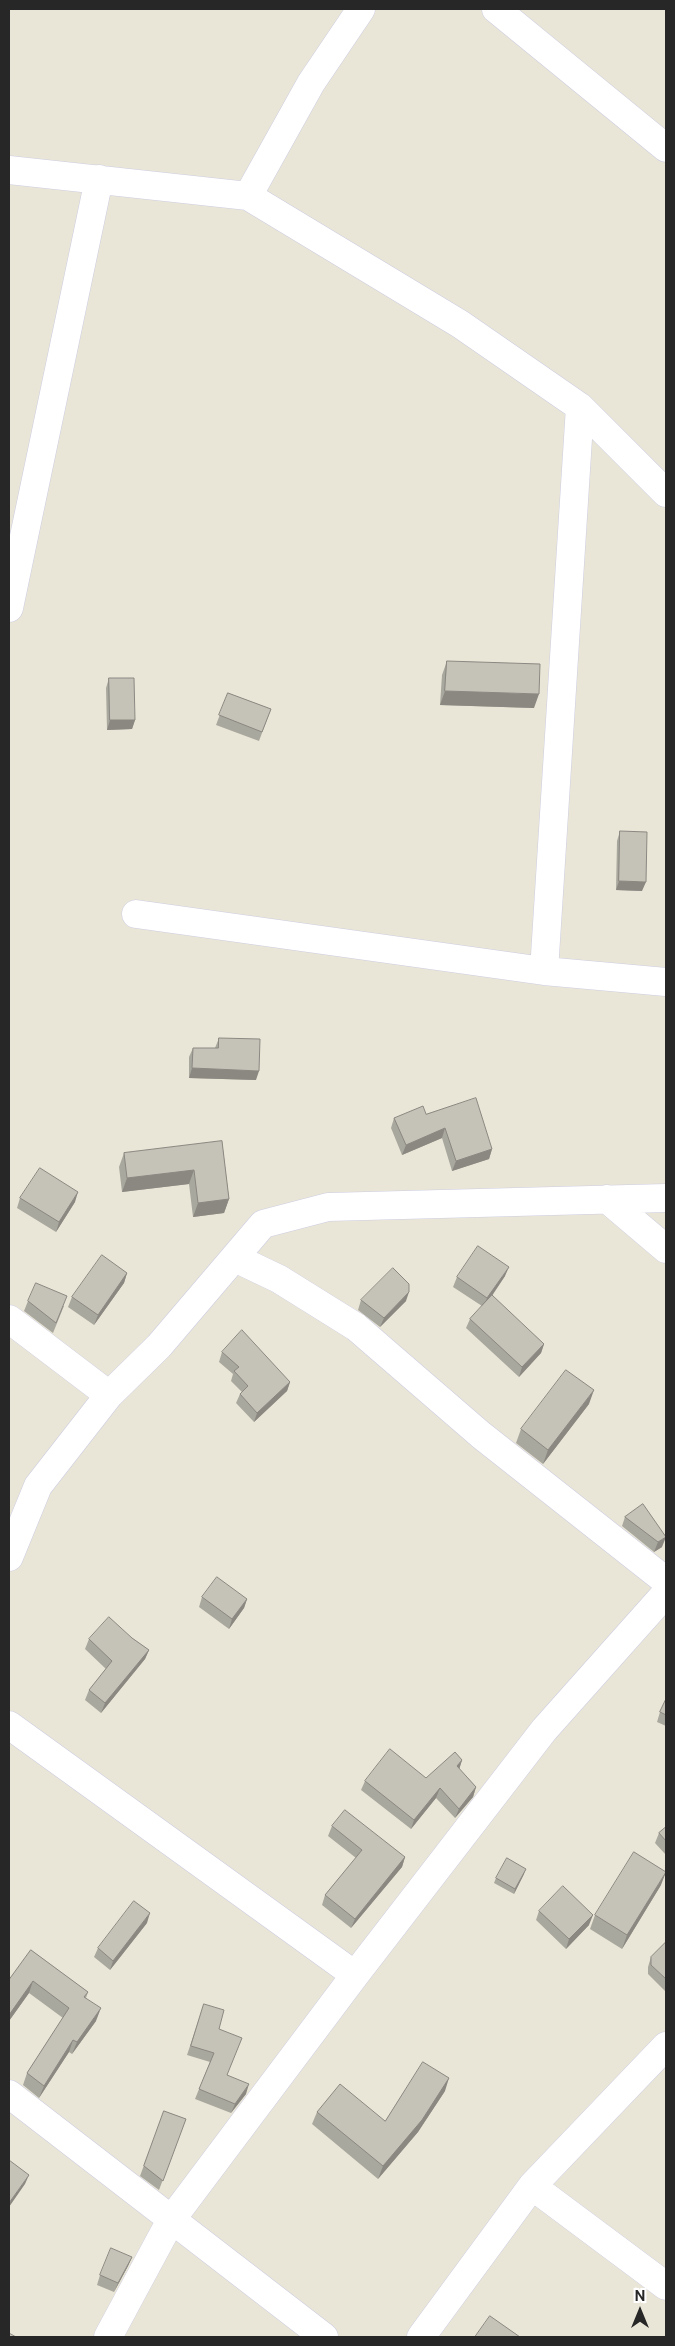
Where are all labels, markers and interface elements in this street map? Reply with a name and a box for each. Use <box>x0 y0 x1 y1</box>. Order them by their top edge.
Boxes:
north arrow <box>615 2286 665 2336</box>
text: N <box>635 2288 645 2304</box>

